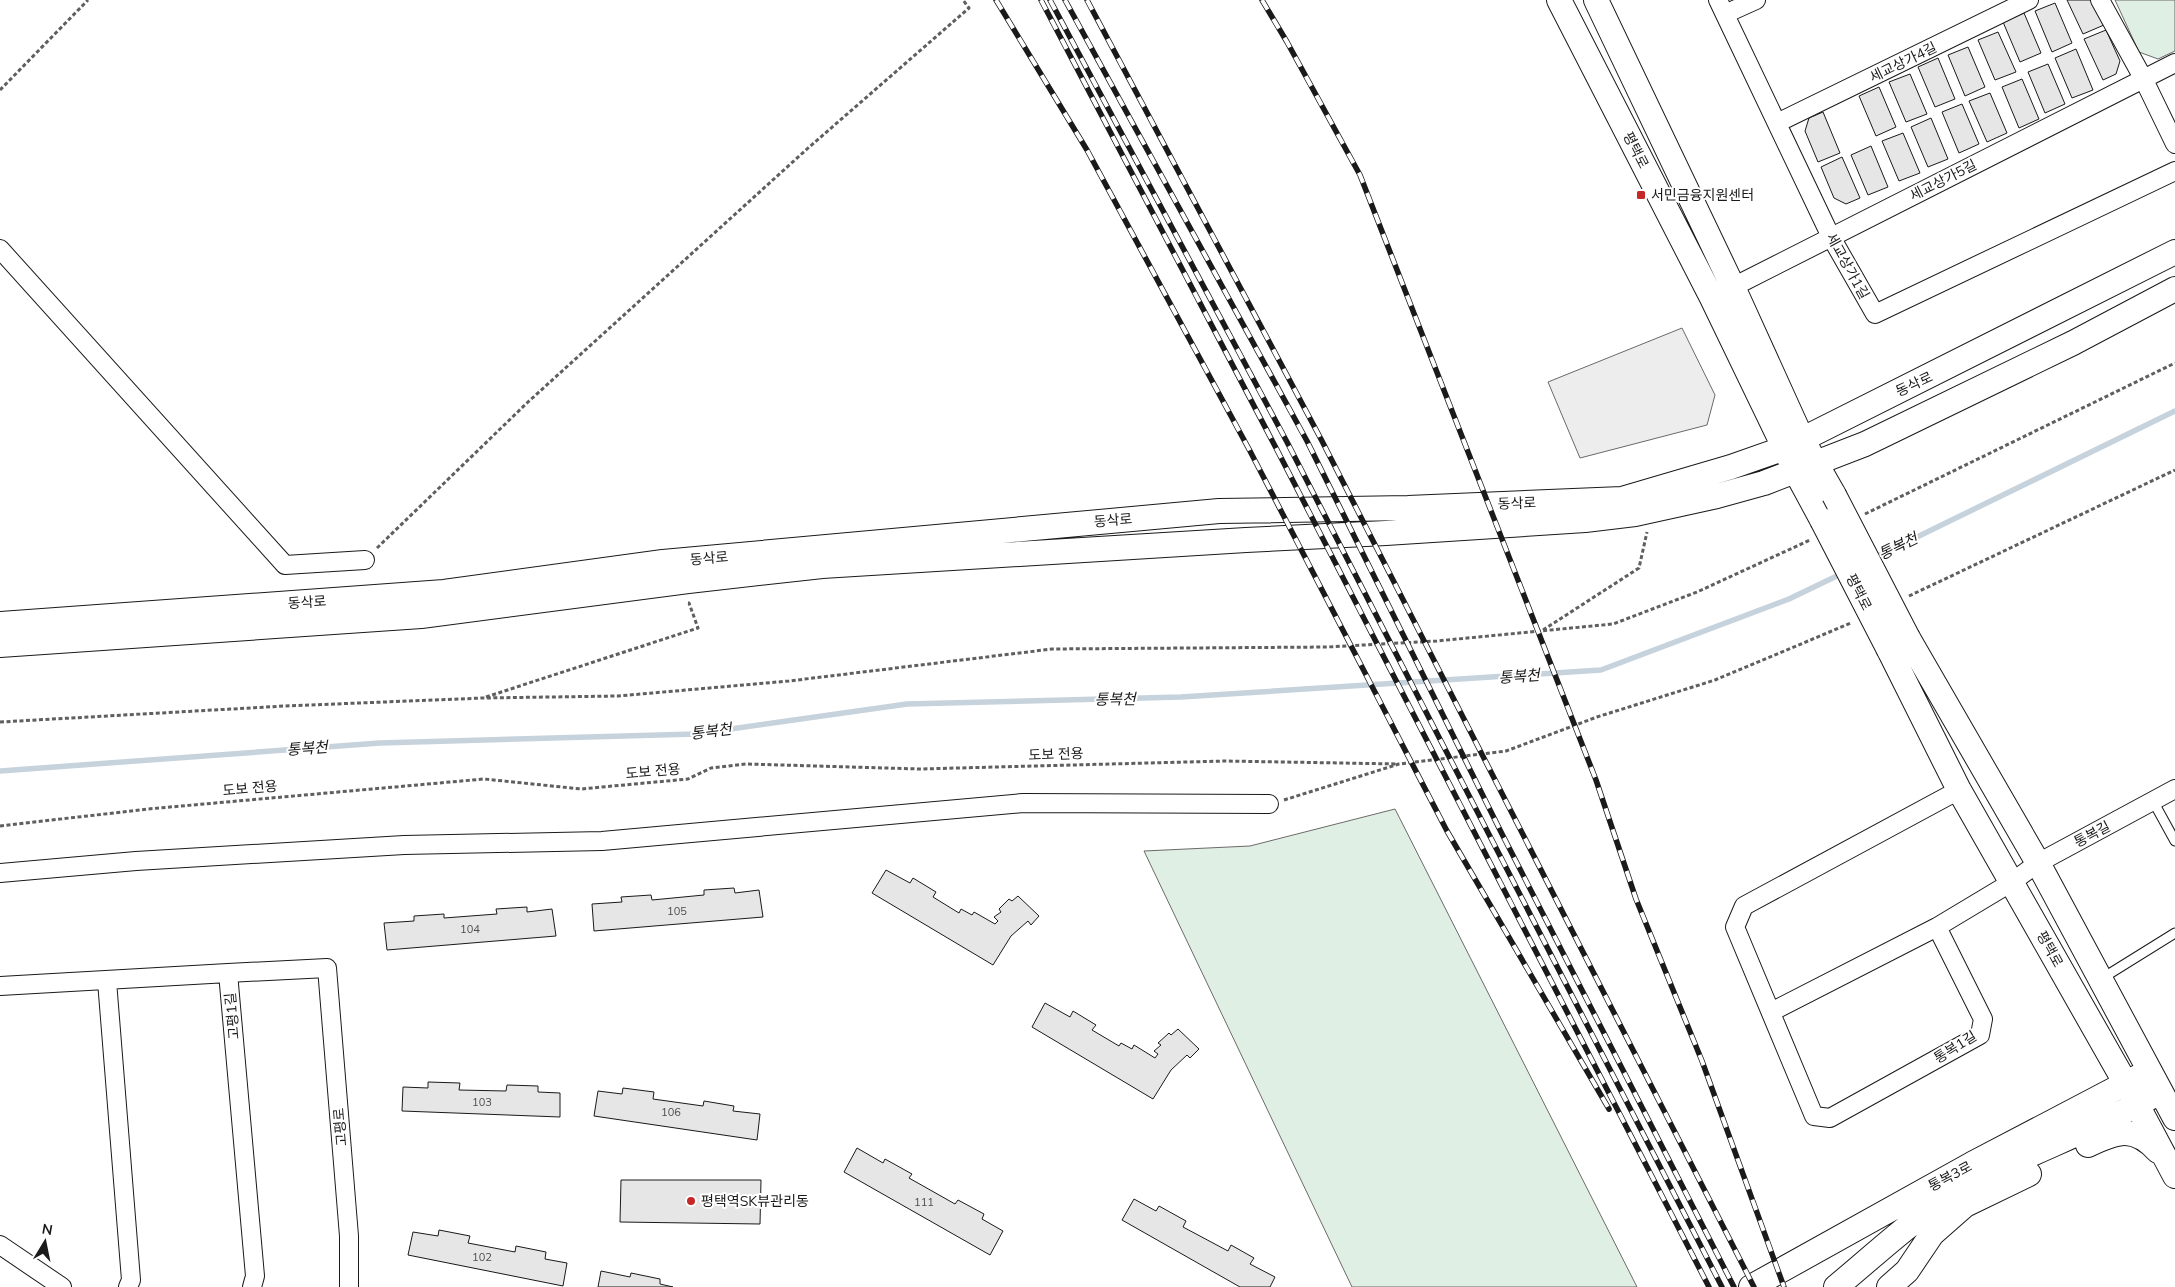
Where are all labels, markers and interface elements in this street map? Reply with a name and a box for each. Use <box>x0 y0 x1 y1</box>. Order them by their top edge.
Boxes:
street label: 세교상가4길 <box>1866 38 1940 86</box>
street label: 평택로 <box>1619 129 1653 171</box>
street label: 세교상가5길 <box>1906 155 1980 205</box>
place label: 서민금융지원센터 <box>1651 186 1754 204</box>
marker: 서민금융지원센터 <box>1635 189 1647 201</box>
street label: 세교상가1길 <box>1822 230 1874 302</box>
street label: 동삭로 <box>1893 368 1935 400</box>
street label: 동삭로 <box>1497 493 1537 513</box>
street label: 동삭로 <box>1093 509 1133 531</box>
water label: 통복천 <box>1875 527 1923 564</box>
street label: 동삭로 <box>689 547 729 569</box>
street label: 평택로 <box>1842 571 1876 613</box>
street label: 동삭로 <box>287 592 327 612</box>
water label: 통복천 <box>1498 665 1543 687</box>
water label: 통복천 <box>1094 689 1138 709</box>
water label: 통복천 <box>689 719 735 743</box>
water label: 통복천 <box>286 737 331 759</box>
street label: 도보 전용 <box>1028 744 1084 764</box>
street label: 도보 전용 <box>625 760 681 782</box>
street label: 도보 전용 <box>222 777 278 799</box>
street label: 통복길 <box>2071 817 2113 851</box>
house number: 105 <box>667 904 687 918</box>
house number: 104 <box>460 922 480 936</box>
street label: 평택로 <box>2033 928 2067 970</box>
street label: 고평1길 <box>221 992 243 1040</box>
street label: 통복1길 <box>1930 1027 1980 1067</box>
house number: 103 <box>472 1095 492 1109</box>
house number: 106 <box>661 1105 681 1119</box>
street label: 고평로 <box>329 1107 351 1147</box>
street label: 통복3로 <box>1925 1157 1975 1195</box>
place label: 평택역SK뷰관리동 <box>701 1192 809 1210</box>
marker: 평택역SK뷰관리동 <box>685 1195 697 1207</box>
house number: 111 <box>914 1195 934 1209</box>
north arrow <box>20 1217 70 1267</box>
text: N <box>40 1219 54 1239</box>
house number: 102 <box>472 1250 492 1264</box>

